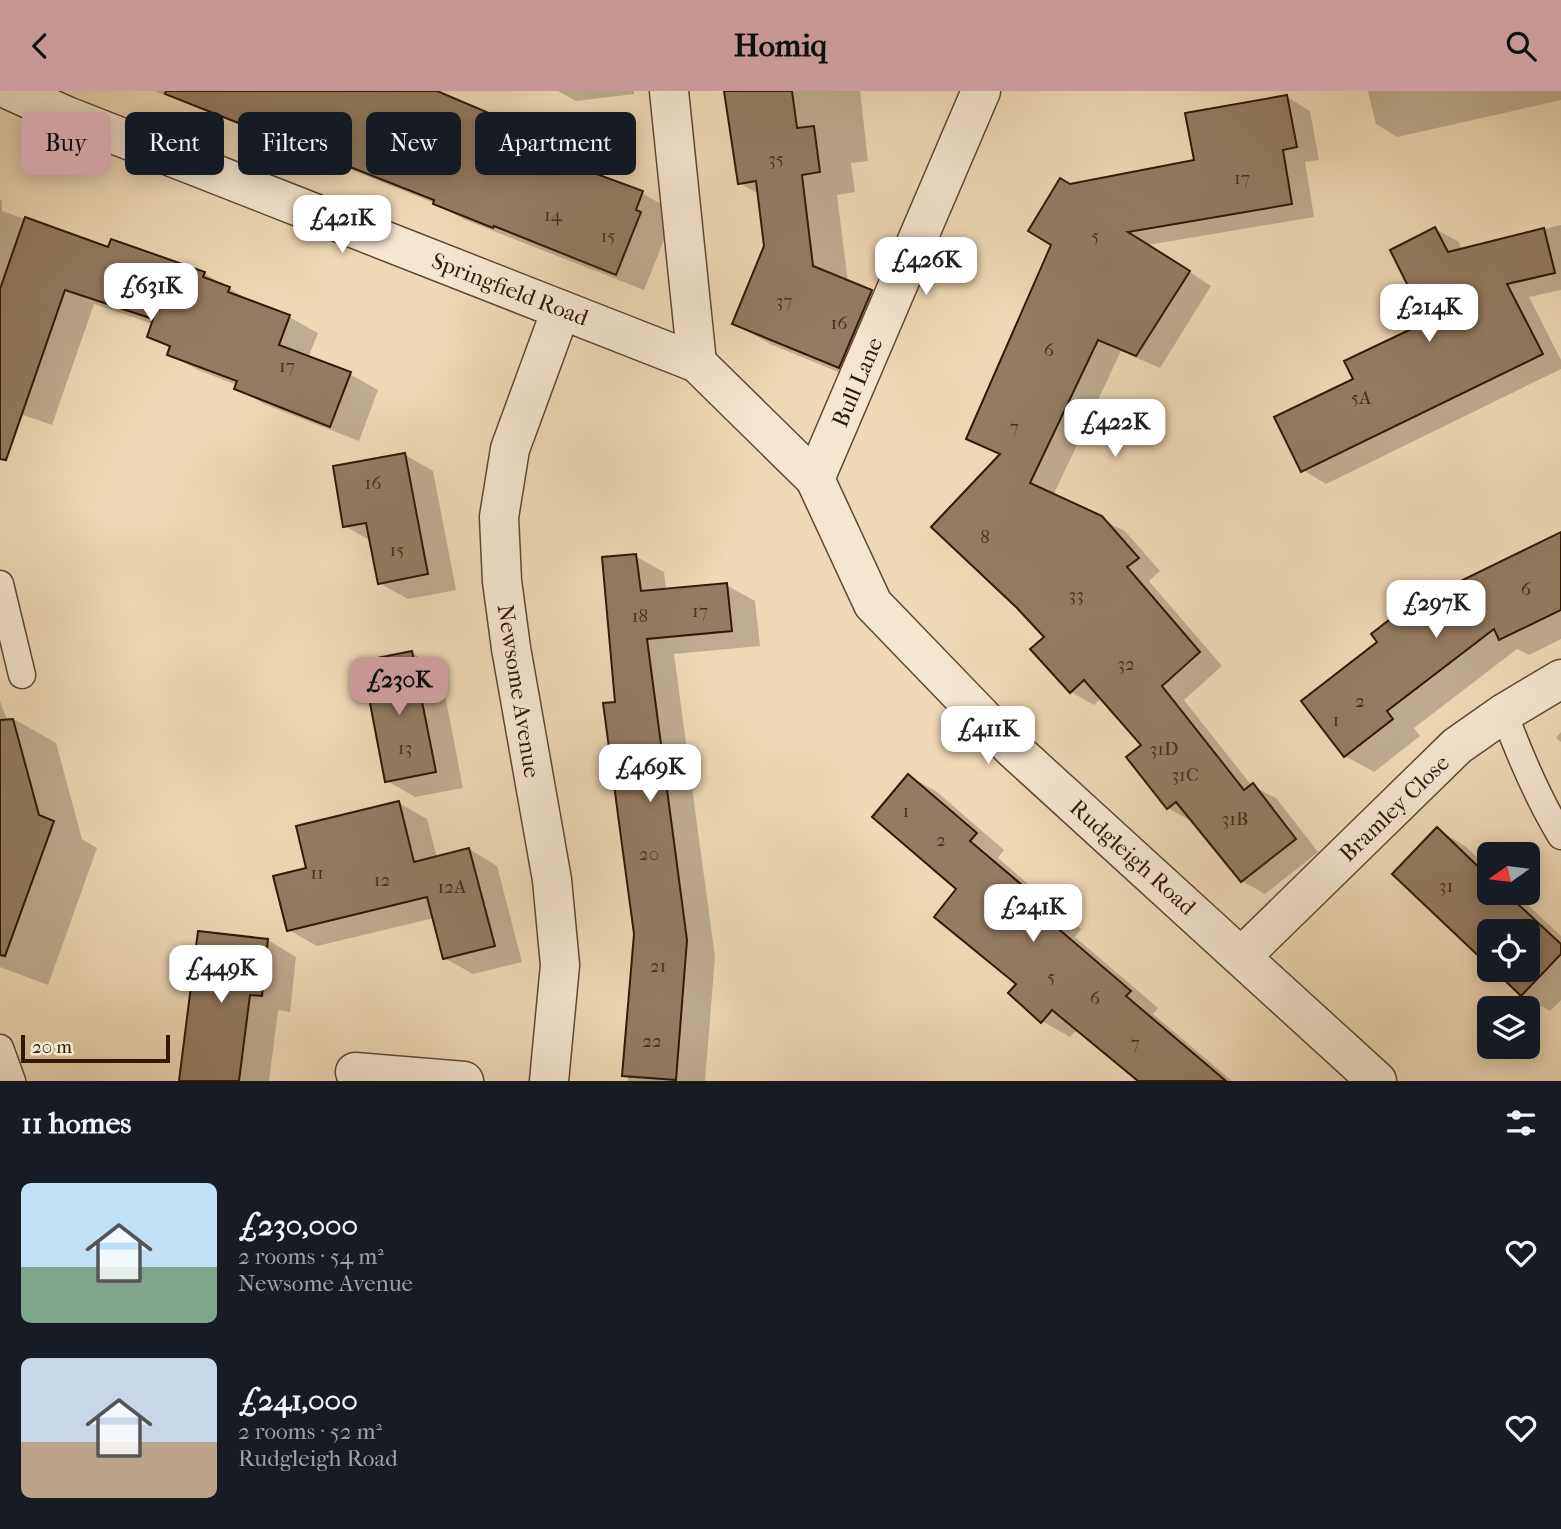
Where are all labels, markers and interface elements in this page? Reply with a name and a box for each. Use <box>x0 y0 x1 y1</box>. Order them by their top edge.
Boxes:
icon: back <box>21 27 59 65</box>
text: Homiq <box>734 27 827 64</box>
icon: search <box>1502 27 1540 65</box>
chip: Buy <box>21 112 111 175</box>
chip: Rent <box>125 112 224 175</box>
chip: Filters <box>238 112 352 175</box>
chip: New <box>366 112 461 175</box>
chip: Apartment <box>475 112 636 175</box>
house number: 35 <box>768 148 784 170</box>
house number: 17 <box>1234 167 1250 189</box>
pin: £421K <box>293 195 391 255</box>
text: £421K <box>309 204 375 231</box>
house number: 14 <box>544 204 563 226</box>
house number: 15 <box>601 225 615 247</box>
house number: 5 <box>1091 225 1099 247</box>
pin: £426K <box>877 237 975 297</box>
text: £426K <box>891 246 961 273</box>
street label: Springfield Road <box>428 247 592 332</box>
pin: £631K <box>102 264 200 323</box>
text: £631K <box>120 272 182 299</box>
pin: £214K <box>1380 285 1478 344</box>
house number: 37 <box>776 290 792 312</box>
text: £214K <box>1396 293 1462 320</box>
house number: 16 <box>831 312 848 334</box>
street label: Bull Lane <box>827 333 888 431</box>
house number: 6 <box>1044 339 1055 361</box>
house number: 17 <box>279 355 295 377</box>
house number: 5A <box>1351 387 1372 409</box>
pin: £422K <box>1066 399 1164 459</box>
text: £422K <box>1080 408 1150 435</box>
house number: 7 <box>1009 416 1019 438</box>
house number: 16 <box>365 472 382 494</box>
house number: 8 <box>980 526 990 548</box>
house number: 15 <box>390 539 404 561</box>
house number: 6 <box>1521 578 1532 600</box>
pin: £297K <box>1387 581 1485 640</box>
house number: 33 <box>1068 584 1084 606</box>
text: £297K <box>1402 589 1470 616</box>
house number: 17 <box>692 600 708 622</box>
street label: Newsome Avenue <box>491 603 546 780</box>
house number: 18 <box>632 605 648 627</box>
house number: 32 <box>1117 653 1135 675</box>
pin: £230K <box>350 657 448 717</box>
text: £230K <box>366 666 432 693</box>
house number: 2 <box>1355 690 1365 712</box>
pin: £411K <box>939 707 1037 766</box>
house number: 1 <box>1333 709 1339 731</box>
text: £411K <box>957 715 1019 742</box>
house number: 13 <box>398 737 412 759</box>
house number: 31D <box>1149 738 1179 760</box>
pin: £469K <box>601 745 699 804</box>
street label: Bramley Close <box>1334 749 1455 867</box>
text: £469K <box>615 753 685 780</box>
house number: 31C <box>1171 764 1199 786</box>
street label: Rudgleigh Road <box>1064 794 1201 921</box>
house number: 1 <box>903 800 909 822</box>
house number: 31B <box>1222 808 1248 830</box>
house number: 2 <box>936 829 946 851</box>
north arrow <box>1477 842 1540 905</box>
map controls <box>1477 842 1540 1059</box>
house number: 20 <box>639 843 659 865</box>
house number: 11 <box>310 862 324 884</box>
house number: 12 <box>374 869 391 891</box>
house number: 31 <box>1439 875 1453 897</box>
house number: 12A <box>438 876 467 898</box>
pin: £241K <box>984 885 1082 944</box>
text: £241K <box>1000 893 1066 920</box>
button: locate <box>1477 919 1540 982</box>
pin: £449K <box>172 946 270 1005</box>
text: £449K <box>185 954 257 981</box>
house number: 21 <box>650 955 666 977</box>
house number: 5 <box>1047 966 1055 988</box>
house number: 6 <box>1090 987 1101 1009</box>
button: layers <box>1477 996 1540 1059</box>
house number: 22 <box>642 1030 662 1052</box>
scale bar <box>21 1032 170 1064</box>
house number: 7 <box>1130 1032 1140 1054</box>
text: 20 m <box>32 1036 72 1058</box>
icon: filters <box>1502 1104 1540 1142</box>
text: 11 homes <box>21 1106 131 1141</box>
text: £230,000 <box>238 1208 358 1243</box>
icon: home <box>77 1211 161 1295</box>
icon: heart <box>1502 1234 1540 1272</box>
text: 2 rooms · 54 m² <box>238 1243 384 1270</box>
text: Newsome Avenue <box>238 1270 413 1297</box>
text: £241,000 <box>238 1383 358 1418</box>
icon: home <box>77 1386 161 1470</box>
icon: heart <box>1502 1409 1540 1447</box>
text: 2 rooms · 52 m² <box>238 1418 382 1445</box>
text: Rudgleigh Road <box>238 1445 398 1472</box>

